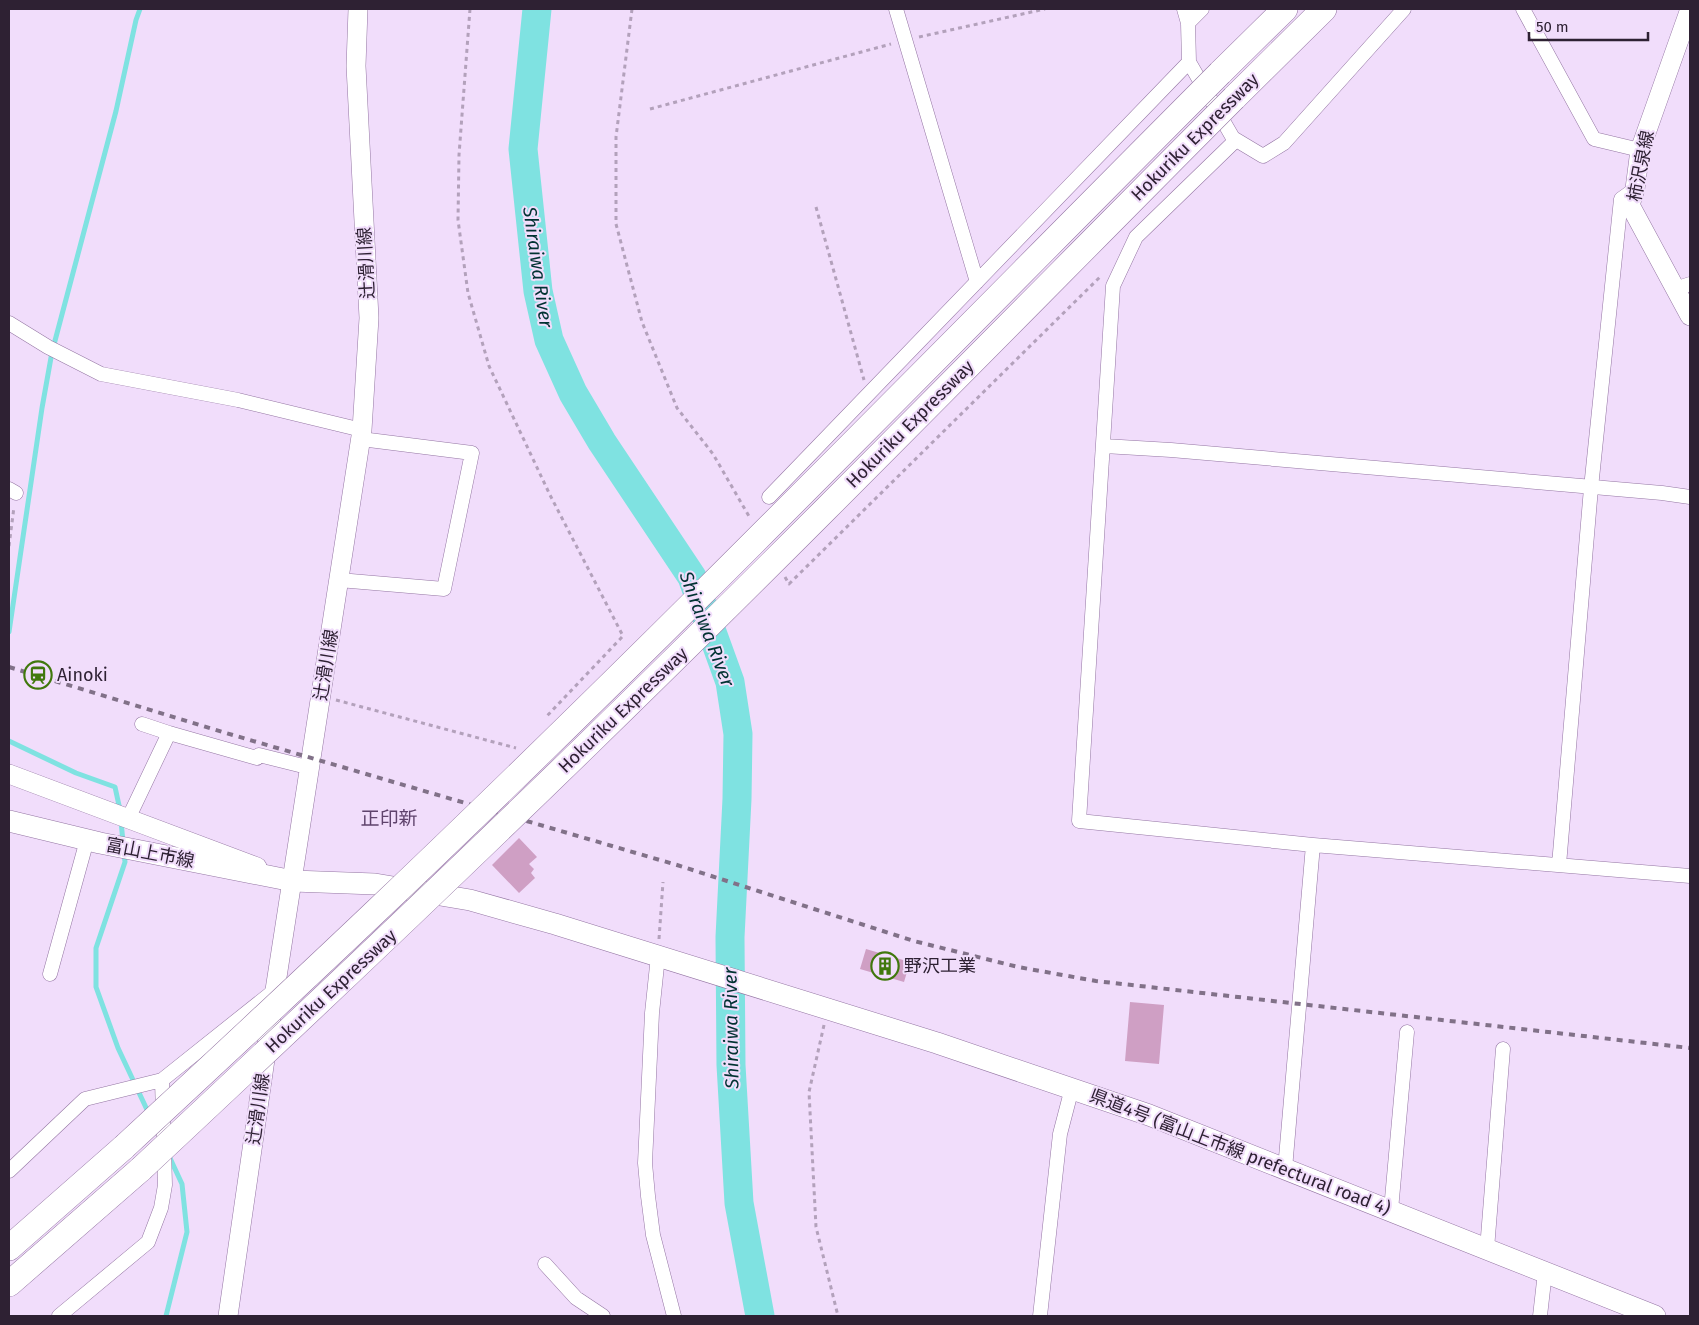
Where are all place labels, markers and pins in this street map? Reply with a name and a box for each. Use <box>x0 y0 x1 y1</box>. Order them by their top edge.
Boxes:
station icon: Ainoki <box>23 660 53 690</box>
place label: Ainoki <box>57 664 108 686</box>
building icon: 野沢工業 <box>870 951 900 981</box>
place label: 野沢工業 <box>904 955 976 977</box>

